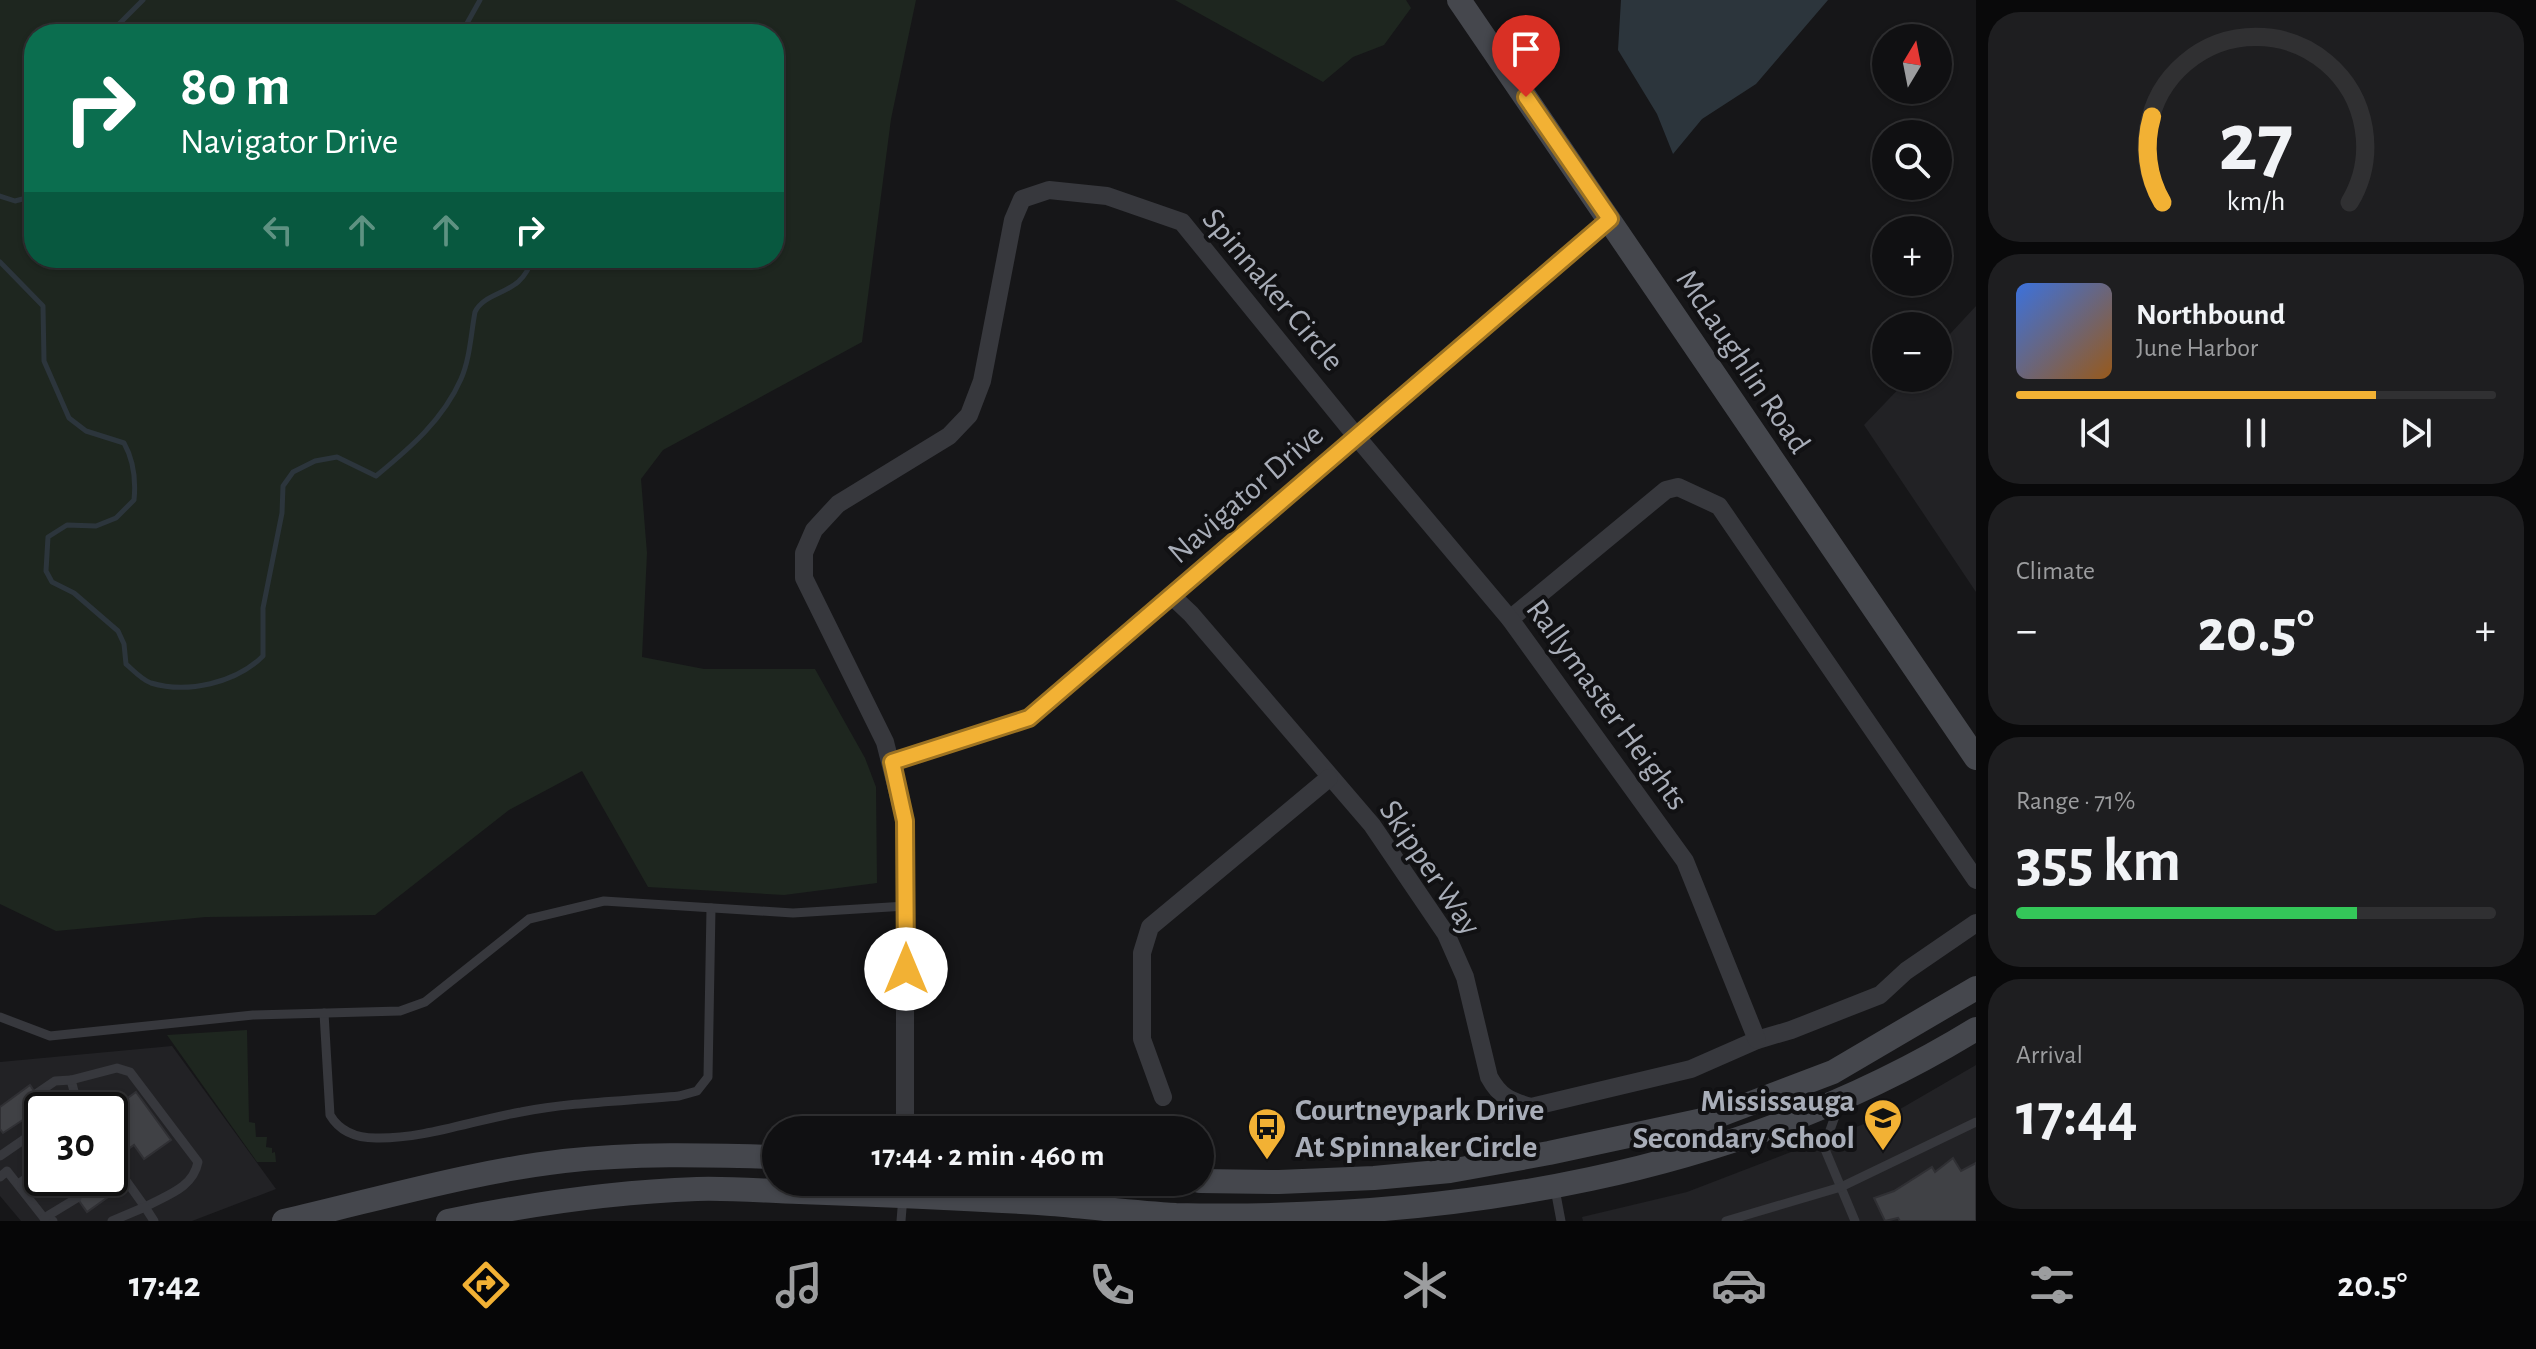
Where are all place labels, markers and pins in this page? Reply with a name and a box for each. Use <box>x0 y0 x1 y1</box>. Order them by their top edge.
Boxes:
pin <box>1492 15 1560 97</box>
place label: Mississauga Secondary School <box>1632 1085 1855 1154</box>
place label: Courtneypark Drive At Spinnaker Circle <box>1295 1094 1544 1163</box>
school or university icon: Mississauga Secondary School <box>1862 1097 1904 1152</box>
bus stop icon: Courtneypark Drive At Spinnaker Circle <box>1246 1106 1288 1161</box>

